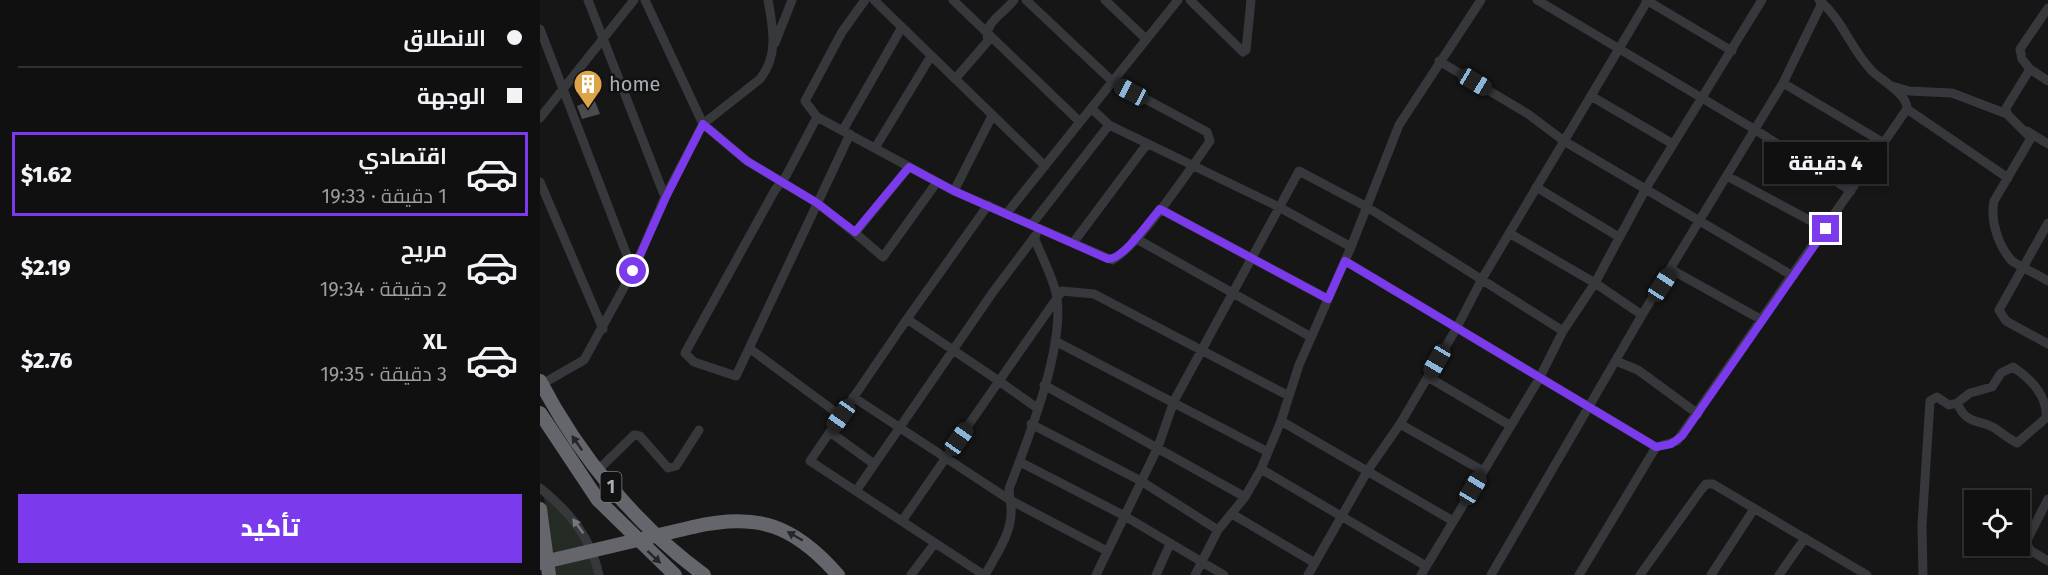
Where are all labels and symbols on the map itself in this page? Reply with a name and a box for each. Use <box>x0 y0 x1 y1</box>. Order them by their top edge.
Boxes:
car <box>1455 65 1495 99</box>
building icon: home <box>572 68 604 110</box>
place label: home <box>609 72 660 96</box>
car <box>1111 76 1151 108</box>
callout: 4 دقيقة <box>1764 142 1888 184</box>
route end <box>1812 215 1839 242</box>
route start <box>619 257 646 284</box>
car <box>1645 265 1679 305</box>
car <box>1420 341 1454 381</box>
car <box>823 396 859 436</box>
car <box>941 419 977 459</box>
one-way arrow <box>571 435 583 451</box>
car <box>1456 468 1490 508</box>
road number: 1 <box>600 472 622 502</box>
one-way arrow <box>572 519 584 535</box>
one-way arrow <box>786 531 803 541</box>
one-way arrow <box>647 550 662 564</box>

